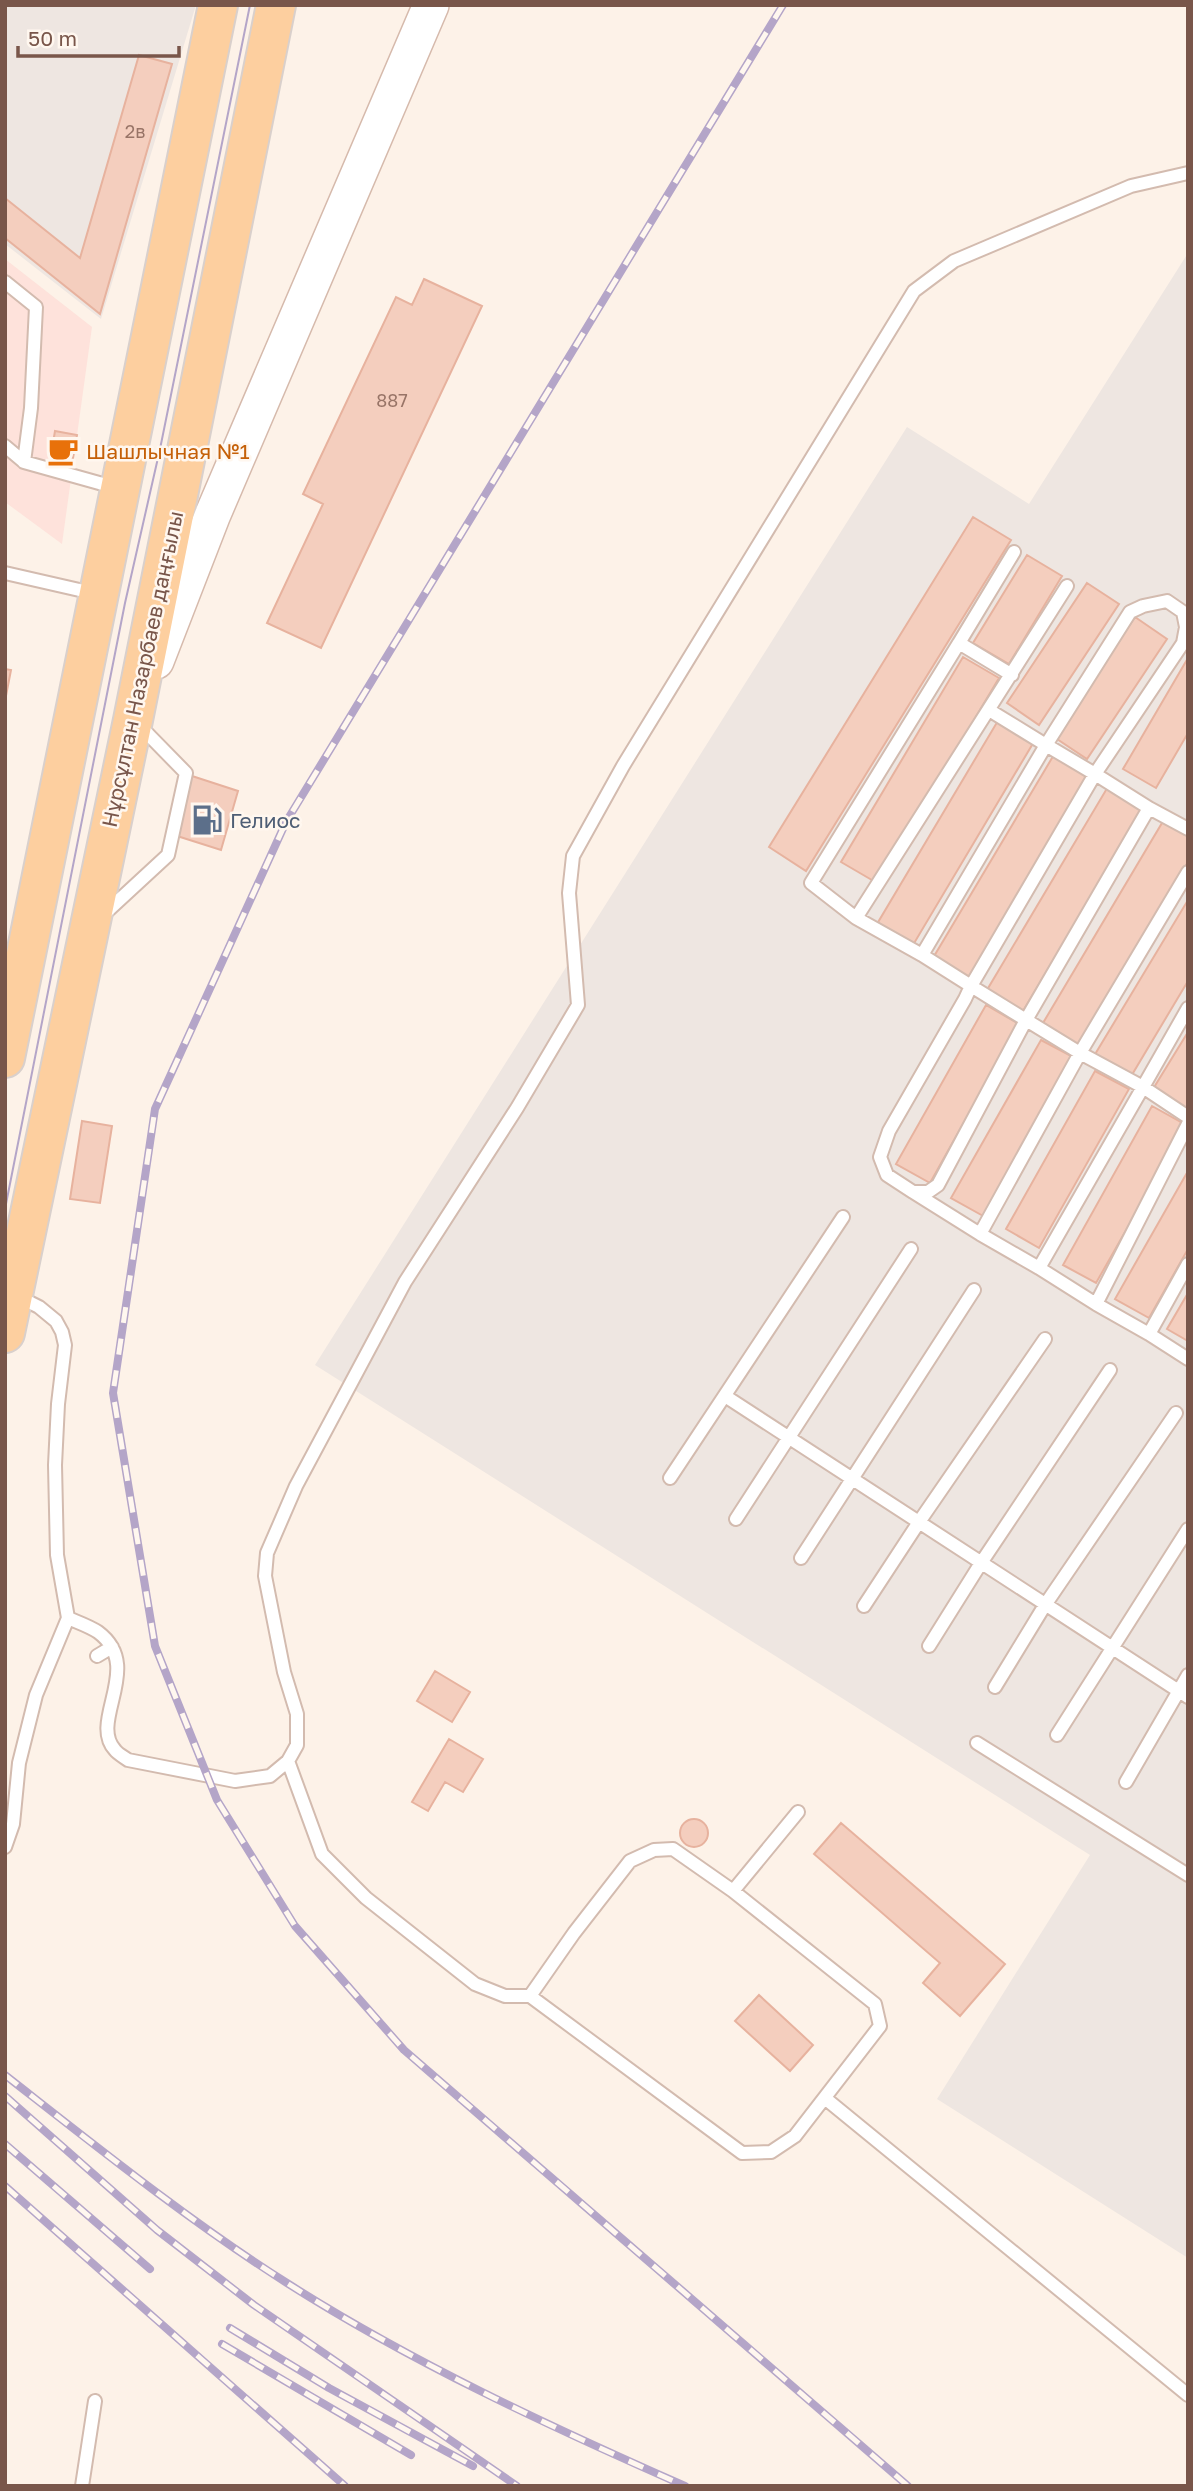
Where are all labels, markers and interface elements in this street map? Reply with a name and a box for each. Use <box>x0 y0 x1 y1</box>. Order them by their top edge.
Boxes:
scale bar <box>18 14 178 58</box>
text: 50 m <box>28 25 77 51</box>
house number: 2в <box>125 120 145 142</box>
house number: 887 <box>376 389 408 411</box>
cafe icon: Шашлычная №1 <box>46 434 80 468</box>
place label: Шашлычная №1 <box>86 438 250 464</box>
street label: Нұрсұлтан Назарбаев даңғылы <box>96 508 188 830</box>
fuel station icon: Гелиос <box>190 803 224 837</box>
place label: Гелиос <box>230 807 301 833</box>

